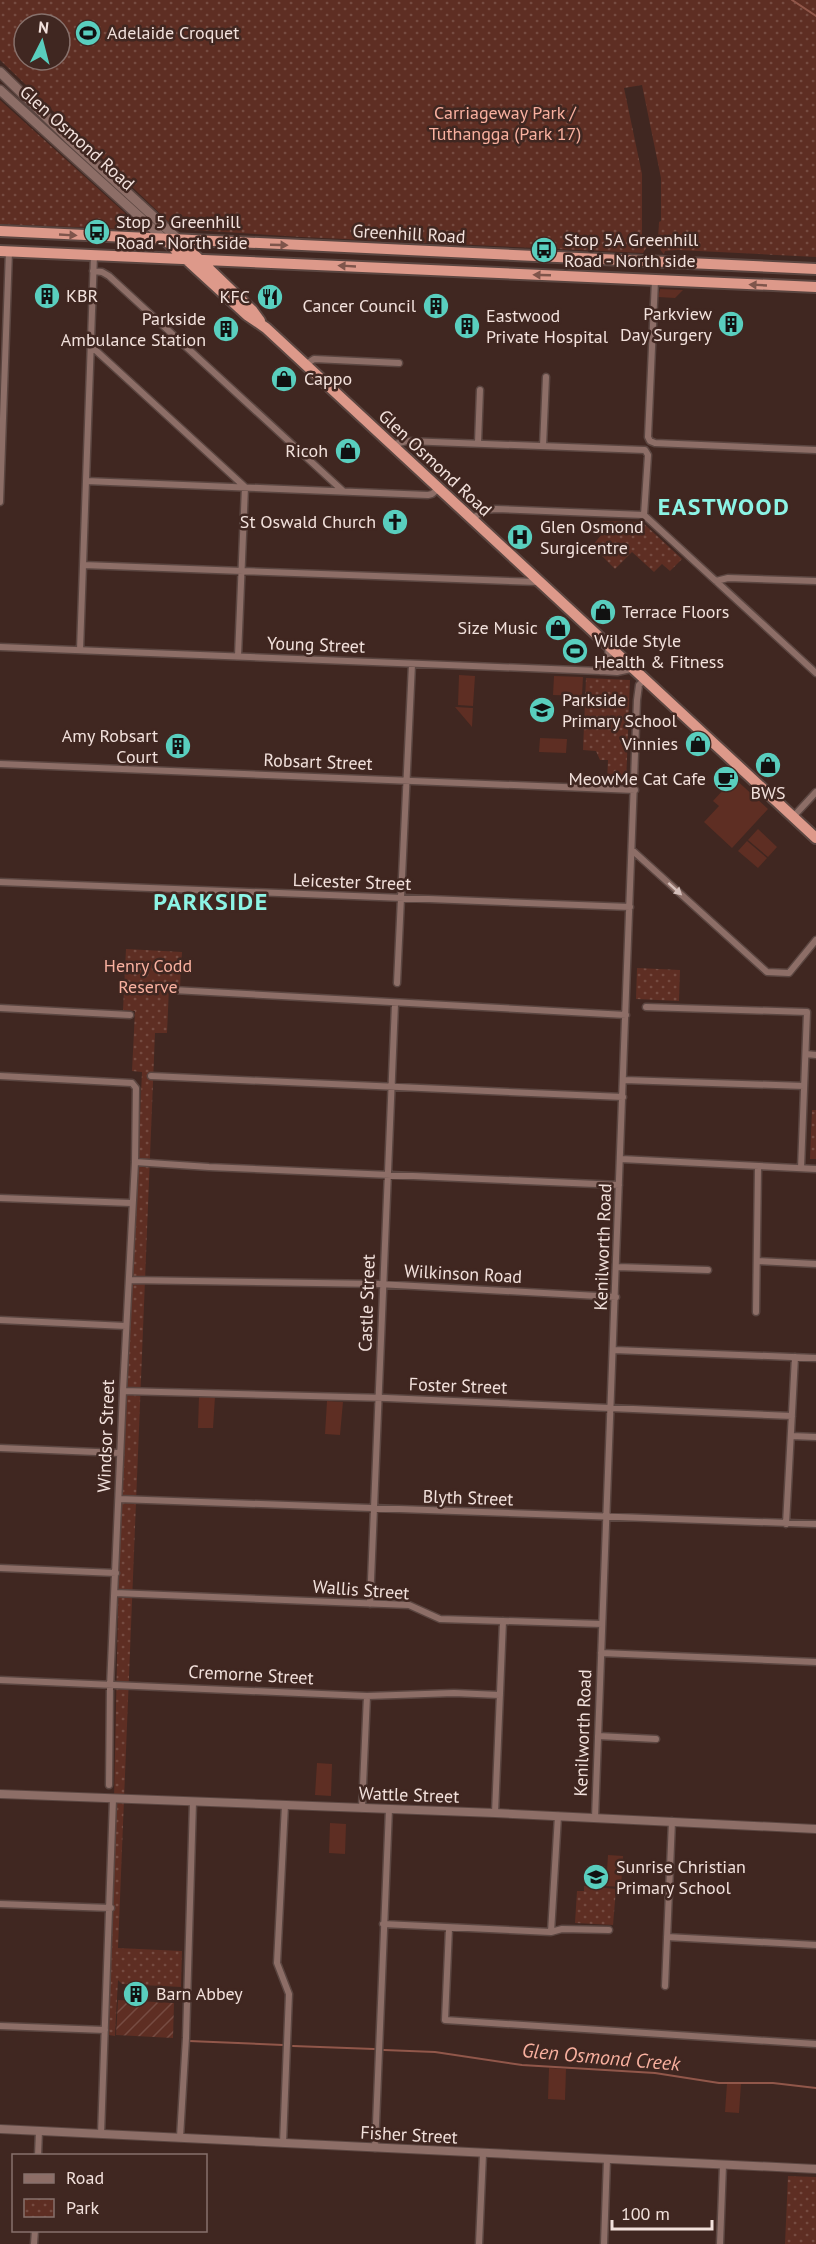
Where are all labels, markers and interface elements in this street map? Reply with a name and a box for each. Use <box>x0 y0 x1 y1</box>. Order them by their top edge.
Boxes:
north arrow <box>12 12 72 72</box>
text: N <box>37 17 50 38</box>
sports icon: Adelaide Croquet <box>73 18 103 48</box>
place label: Adelaide Croquet <box>107 21 239 44</box>
street label: Glen Osmond Road <box>15 80 140 195</box>
park label: Carriageway Park / Tuthangga (Park 17) <box>429 101 581 145</box>
place label: Stop 5 Greenhill Road - North side <box>116 210 248 254</box>
bus stop icon: Stop 5 Greenhill Road - North side <box>82 217 112 247</box>
street label: Greenhill Road <box>352 219 466 248</box>
place label: Stop 5A Greenhill Road - North side <box>564 228 699 272</box>
one-way arrow <box>59 230 78 239</box>
bus stop icon: Stop 5A Greenhill Road - North side <box>529 235 559 265</box>
one-way arrow <box>270 240 289 249</box>
one-way arrow <box>337 262 356 271</box>
one-way arrow <box>532 270 551 280</box>
one-way arrow <box>748 280 767 289</box>
building icon: KBR <box>32 281 62 311</box>
restaurant icon: KFC <box>255 282 285 312</box>
place label: KBR <box>66 284 98 307</box>
place label: KFC <box>219 285 250 308</box>
building icon: Cancer Council <box>421 291 451 321</box>
place label: Cancer Council <box>302 294 417 317</box>
place label: Parkview Day Surgery <box>620 302 713 346</box>
place label: Eastwood Private Hospital <box>486 304 609 348</box>
place label: Parkside Ambulance Station <box>61 307 206 351</box>
building icon: Parkview Day Surgery <box>716 309 746 339</box>
building icon: Eastwood Private Hospital <box>452 311 482 341</box>
building icon: Parkside Ambulance Station <box>211 314 241 344</box>
shop icon: Cappo <box>269 364 299 394</box>
place label: Cappo <box>304 367 352 390</box>
street label: Glen Osmond Road <box>374 404 497 521</box>
shop icon: Ricoh <box>333 436 363 466</box>
place label: Ricoh <box>285 439 328 462</box>
district label: EASTWOOD <box>658 491 790 522</box>
church icon: St Oswald Church <box>380 507 410 537</box>
place label: St Oswald Church <box>240 510 376 533</box>
place label: Glen Osmond Surgicentre <box>540 515 644 559</box>
hospital icon: Glen Osmond Surgicentre <box>505 522 535 552</box>
shop icon: Terrace Floors <box>588 597 618 627</box>
place label: Terrace Floors <box>622 600 729 623</box>
shop icon: Size Music <box>543 613 573 643</box>
place label: Size Music <box>457 616 538 639</box>
place label: Wilde Style Health & Fitness <box>594 629 724 673</box>
street label: Young Street <box>267 631 365 658</box>
sports icon: Wilde Style Health & Fitness <box>560 636 590 666</box>
place label: Parkside Primary School <box>562 688 677 732</box>
school or university icon: Parkside Primary School <box>527 695 557 725</box>
place label: Amy Robsart Court <box>62 724 158 768</box>
shop icon: Vinnies <box>683 729 713 759</box>
building icon: Amy Robsart Court <box>163 731 193 761</box>
place label: Vinnies <box>621 732 678 755</box>
street label: Robsart Street <box>263 748 373 775</box>
shop icon: BWS <box>753 750 783 780</box>
cafe icon: MeowMe Cat Cafe <box>711 764 741 794</box>
place label: MeowMe Cat Cafe <box>569 767 706 790</box>
place label: BWS <box>751 781 785 804</box>
street label: Leicester Street <box>292 868 412 895</box>
one-way arrow <box>668 882 683 896</box>
district label: PARKSIDE <box>153 886 269 917</box>
park label: Henry Codd Reserve <box>104 954 192 998</box>
street label: Kenilworth Road <box>589 1183 616 1311</box>
street label: Castle Street <box>353 1254 380 1352</box>
street label: Wilkinson Road <box>403 1259 523 1288</box>
street label: Foster Street <box>408 1372 508 1399</box>
street label: Windsor Street <box>92 1379 119 1493</box>
street label: Blyth Street <box>422 1484 514 1511</box>
street label: Wallis Street <box>312 1575 410 1604</box>
street label: Cremorne Street <box>188 1660 314 1689</box>
street label: Kenilworth Road <box>569 1669 596 1797</box>
street label: Wattle Street <box>358 1781 460 1808</box>
place label: Sunrise Christian Primary School <box>616 1855 746 1899</box>
school or university icon: Sunrise Christian Primary School <box>581 1862 611 1892</box>
building icon: Barn Abbey <box>121 1979 151 2009</box>
place label: Barn Abbey <box>156 1982 243 2005</box>
water label: Glen Osmond Creek <box>521 2037 682 2077</box>
street label: Fisher Street <box>360 2120 458 2149</box>
legend <box>12 2154 207 2232</box>
text: Road <box>66 2166 104 2189</box>
scale bar <box>612 2193 712 2231</box>
text: Park <box>66 2196 99 2219</box>
text: 100 m <box>621 2202 670 2225</box>

